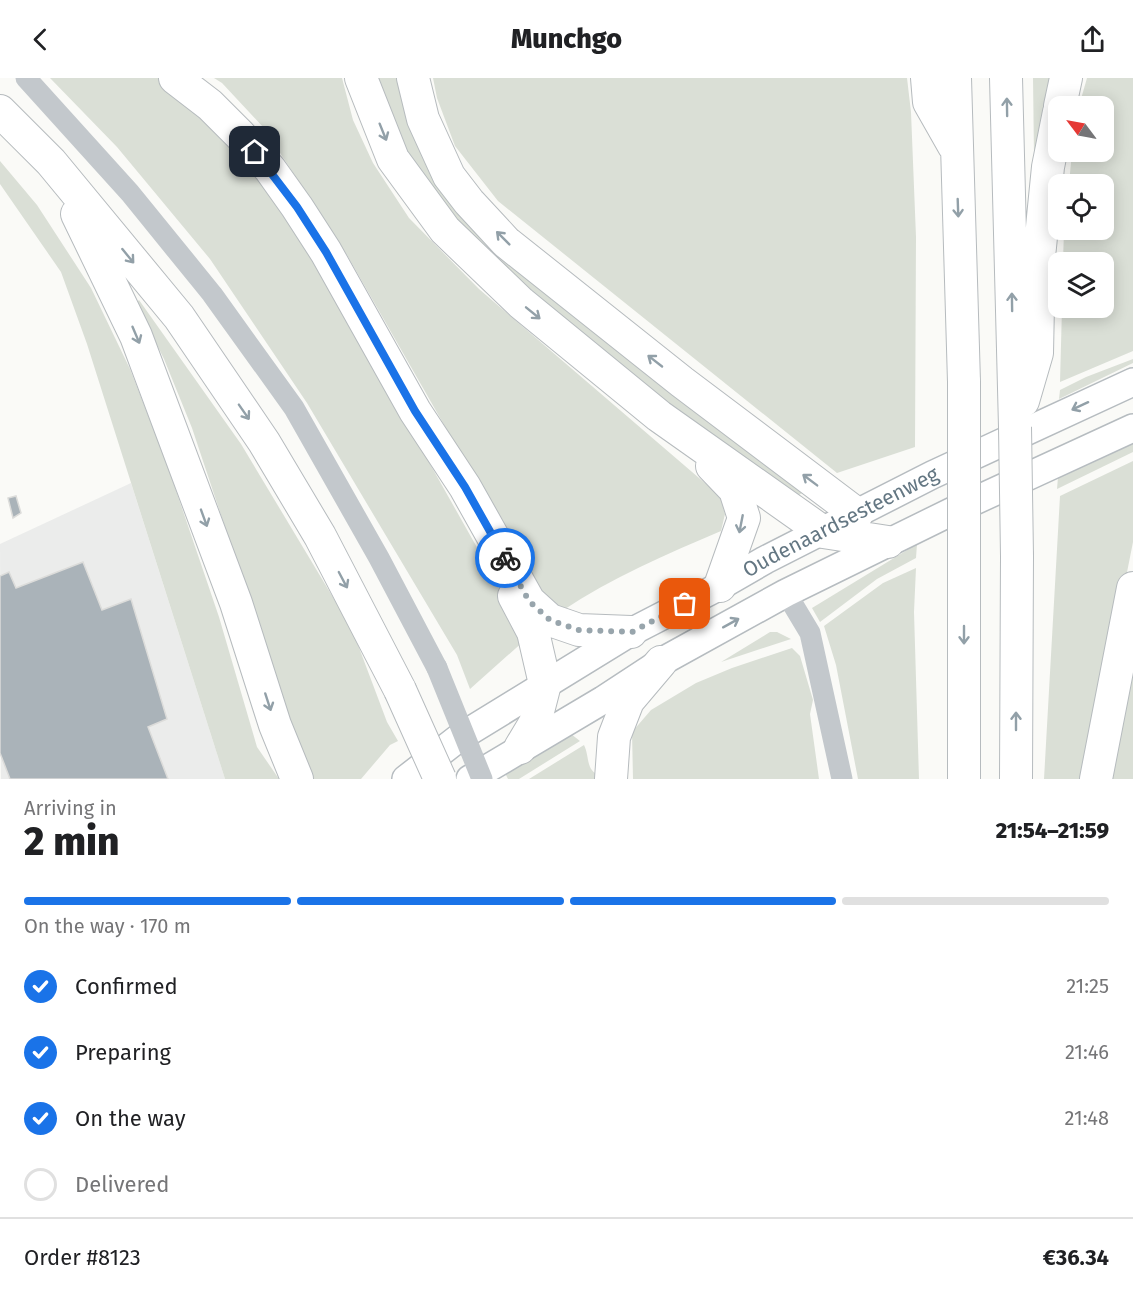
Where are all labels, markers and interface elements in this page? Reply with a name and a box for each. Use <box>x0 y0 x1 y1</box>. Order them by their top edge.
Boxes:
icon: back <box>24 23 57 56</box>
text: Munchgo <box>511 23 622 55</box>
icon: share <box>1076 23 1109 56</box>
north arrow <box>1048 96 1114 162</box>
map controls <box>1048 96 1114 318</box>
one-way arrow <box>1001 97 1013 117</box>
one-way arrow <box>378 123 389 141</box>
pin <box>229 126 280 177</box>
icon: home <box>238 135 271 168</box>
button: locate <box>1048 174 1114 240</box>
one-way arrow <box>953 198 964 218</box>
one-way arrow <box>496 231 511 246</box>
one-way arrow <box>122 248 135 264</box>
button: layers <box>1048 252 1114 318</box>
one-way arrow <box>1006 292 1017 312</box>
one-way arrow <box>525 306 541 319</box>
one-way arrow <box>131 325 142 344</box>
one-way arrow <box>647 354 663 367</box>
one-way arrow <box>1071 401 1089 413</box>
one-way arrow <box>238 404 250 420</box>
street label: Oudenaardsesteenweg <box>738 461 943 583</box>
one-way arrow <box>802 473 818 486</box>
one-way arrow <box>199 508 210 527</box>
one-way arrow <box>735 514 746 533</box>
courier <box>475 528 535 588</box>
icon: bike <box>489 542 522 575</box>
one-way arrow <box>338 571 349 589</box>
pin <box>659 578 710 629</box>
icon: bag <box>668 587 701 620</box>
one-way arrow <box>722 617 739 629</box>
one-way arrow <box>958 624 970 644</box>
one-way arrow <box>263 692 274 711</box>
one-way arrow <box>1010 711 1022 731</box>
text: Arriving in <box>24 796 117 820</box>
text: 21:54–21:59 <box>996 817 1109 844</box>
text: 2 min <box>24 819 120 865</box>
text: On the way · 170 m <box>24 914 191 938</box>
icon: check <box>24 970 57 1003</box>
text: Confirmed <box>75 973 178 1000</box>
text: 21:25 <box>1066 974 1109 998</box>
icon: check <box>24 1036 57 1069</box>
text: Preparing <box>75 1039 171 1066</box>
text: 21:46 <box>1065 1040 1109 1064</box>
icon: check <box>24 1102 57 1135</box>
text: On the way <box>75 1105 186 1132</box>
text: 21:48 <box>1065 1106 1109 1130</box>
text: Delivered <box>75 1171 170 1198</box>
text: Order #8123 <box>24 1244 141 1271</box>
text: €36.34 <box>1043 1244 1109 1271</box>

